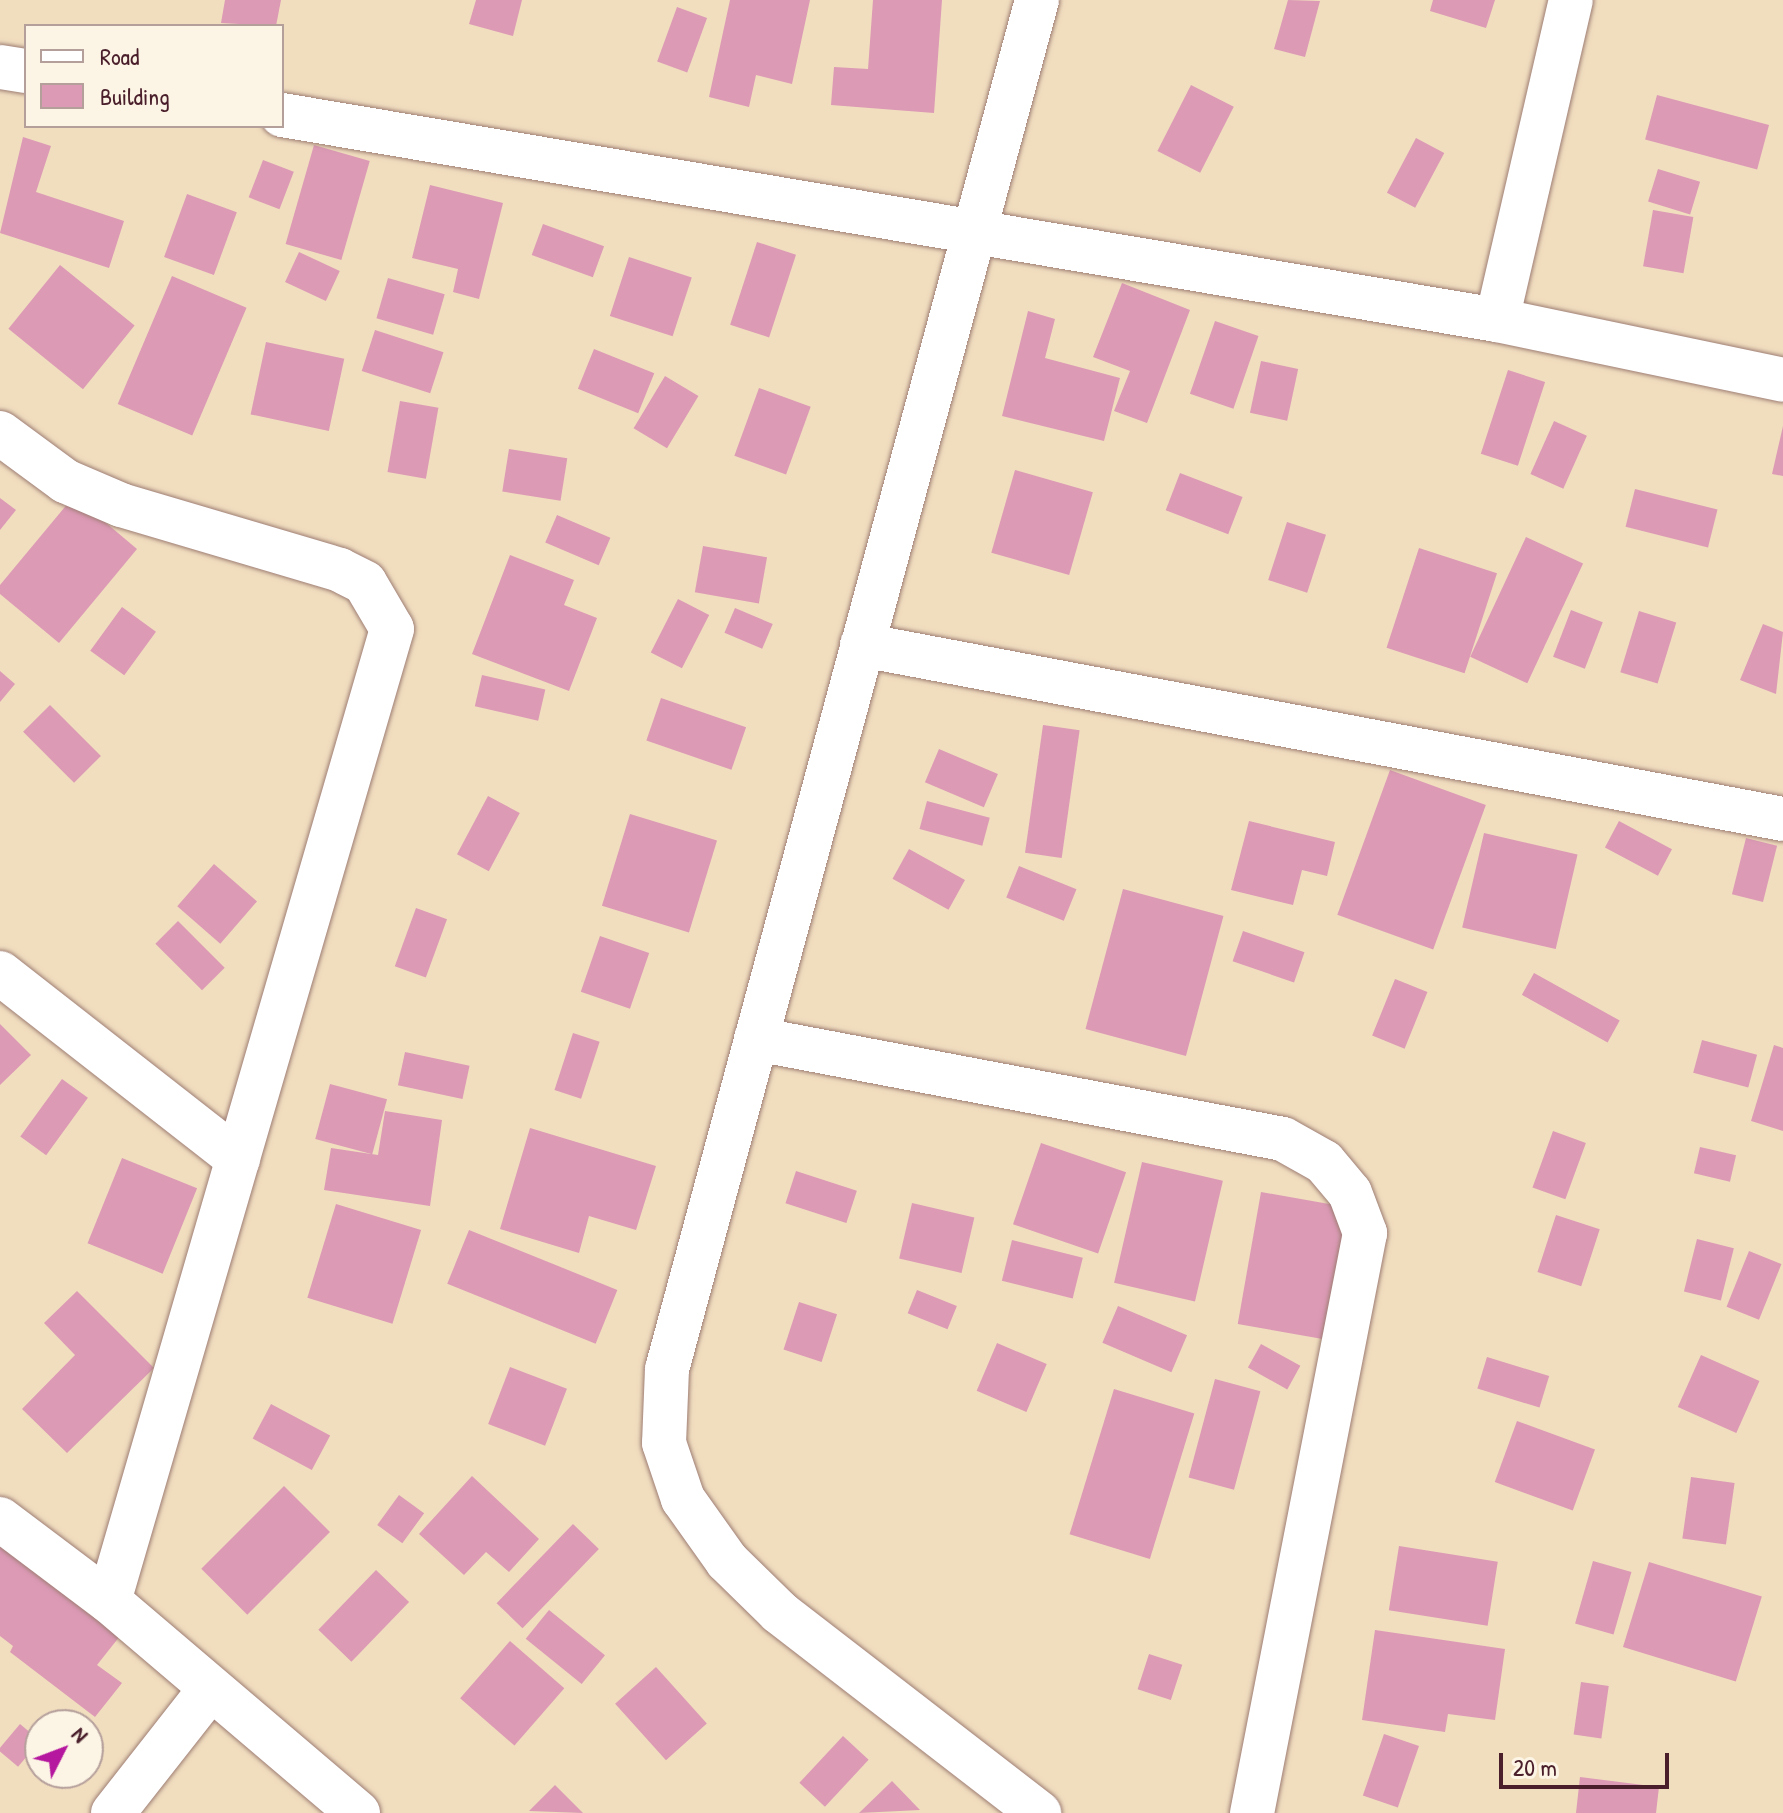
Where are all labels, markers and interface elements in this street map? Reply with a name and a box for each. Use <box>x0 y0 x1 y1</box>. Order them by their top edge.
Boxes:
legend <box>24 24 284 128</box>
text: Road <box>100 40 139 72</box>
text: Building <box>100 80 170 112</box>
north arrow <box>24 1709 104 1789</box>
text: N <box>65 1720 95 1749</box>
scale bar <box>1503 1737 1673 1787</box>
text: 20 m <box>1513 1751 1557 1783</box>

